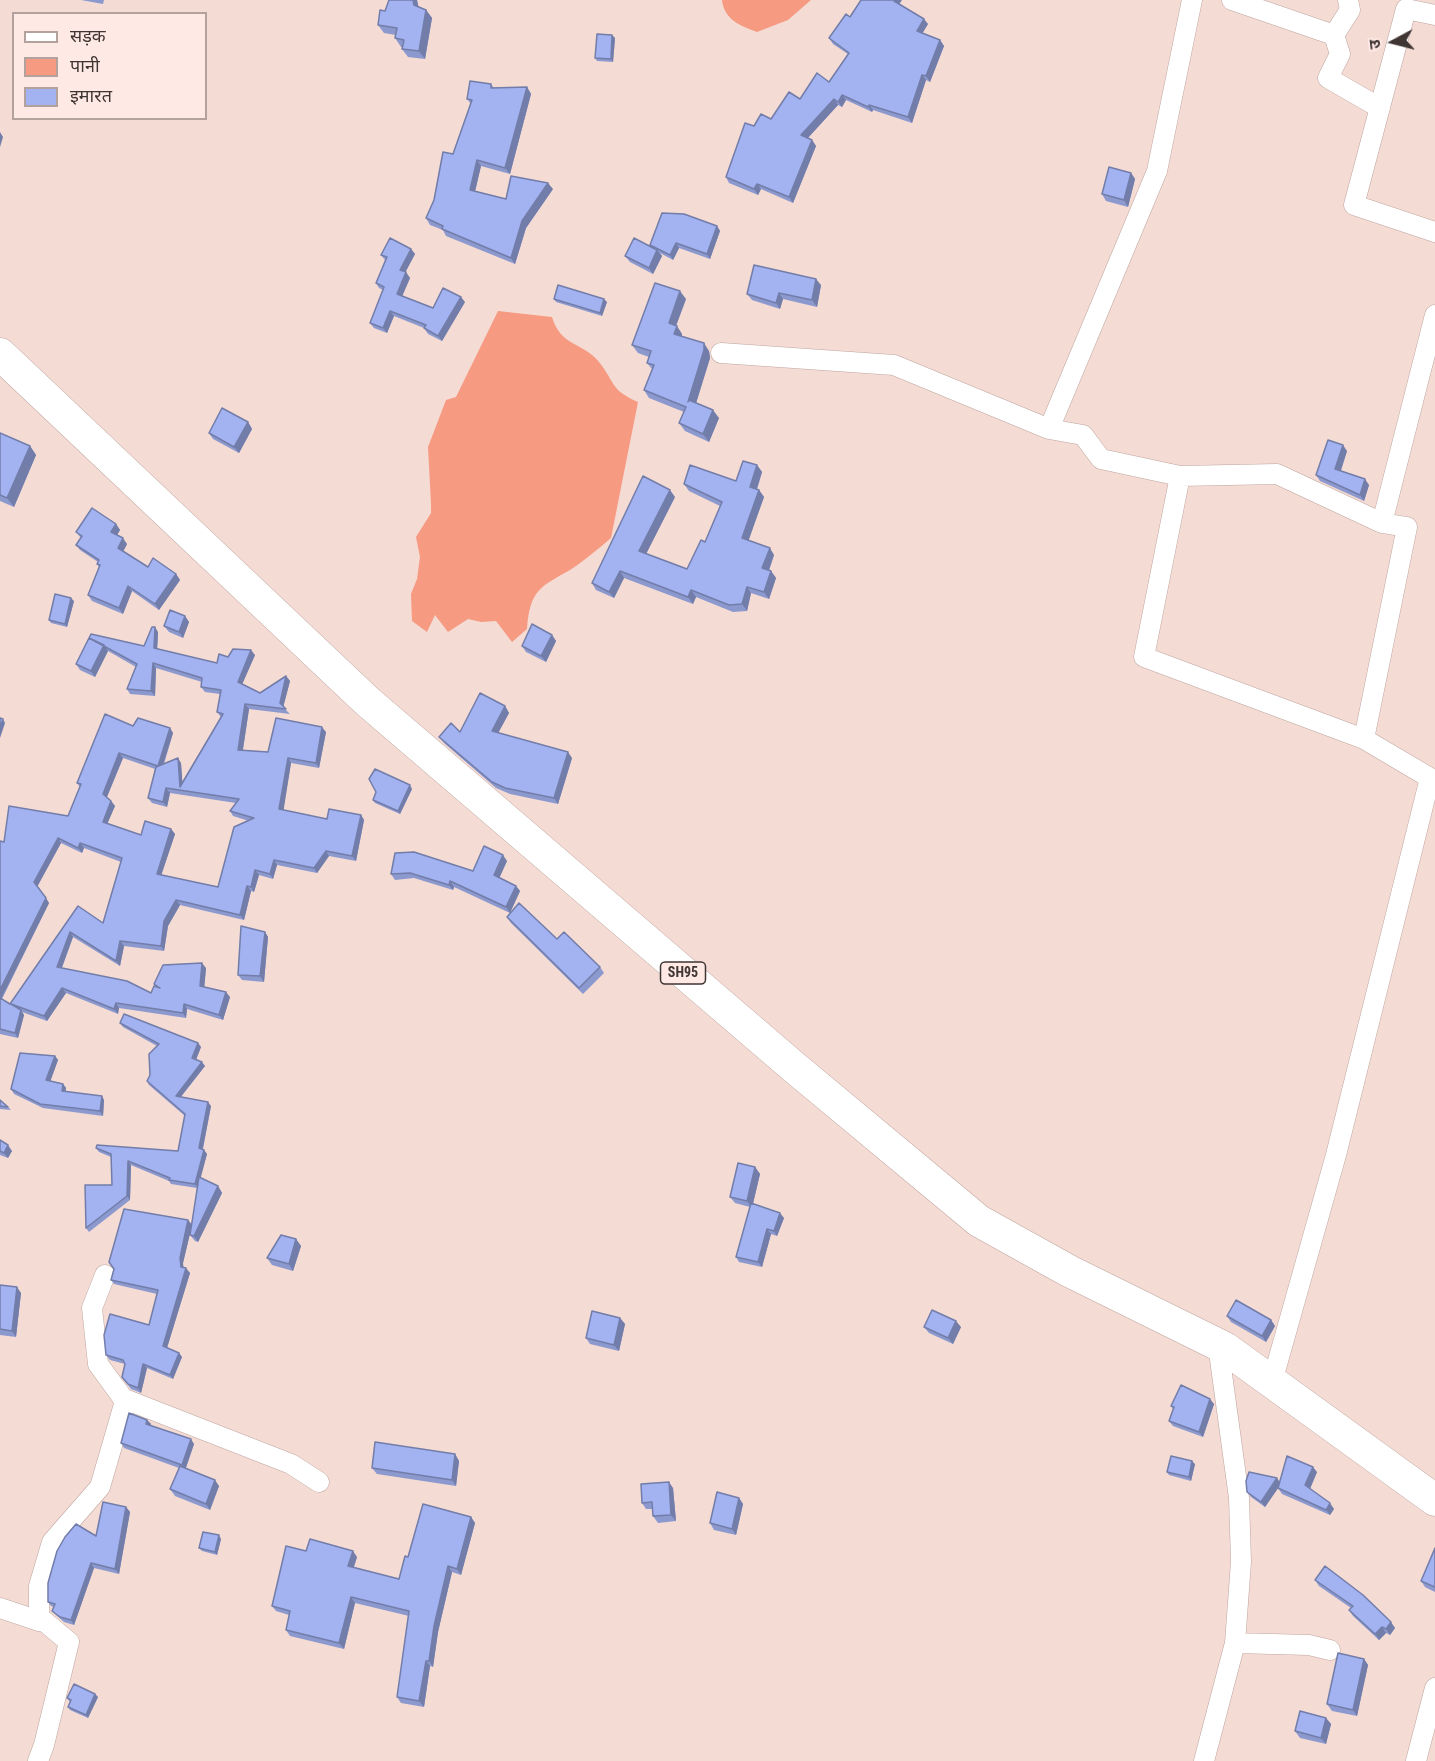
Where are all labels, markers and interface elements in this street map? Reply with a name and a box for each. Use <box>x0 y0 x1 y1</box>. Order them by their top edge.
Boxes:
legend <box>12 12 207 120</box>
north arrow <box>1363 12 1423 72</box>
text: सड़क <box>70 25 106 46</box>
text: उ <box>1365 38 1385 50</box>
text: पानी <box>70 55 100 76</box>
text: इमारत <box>70 85 112 106</box>
road number: SH95 <box>660 962 706 984</box>

